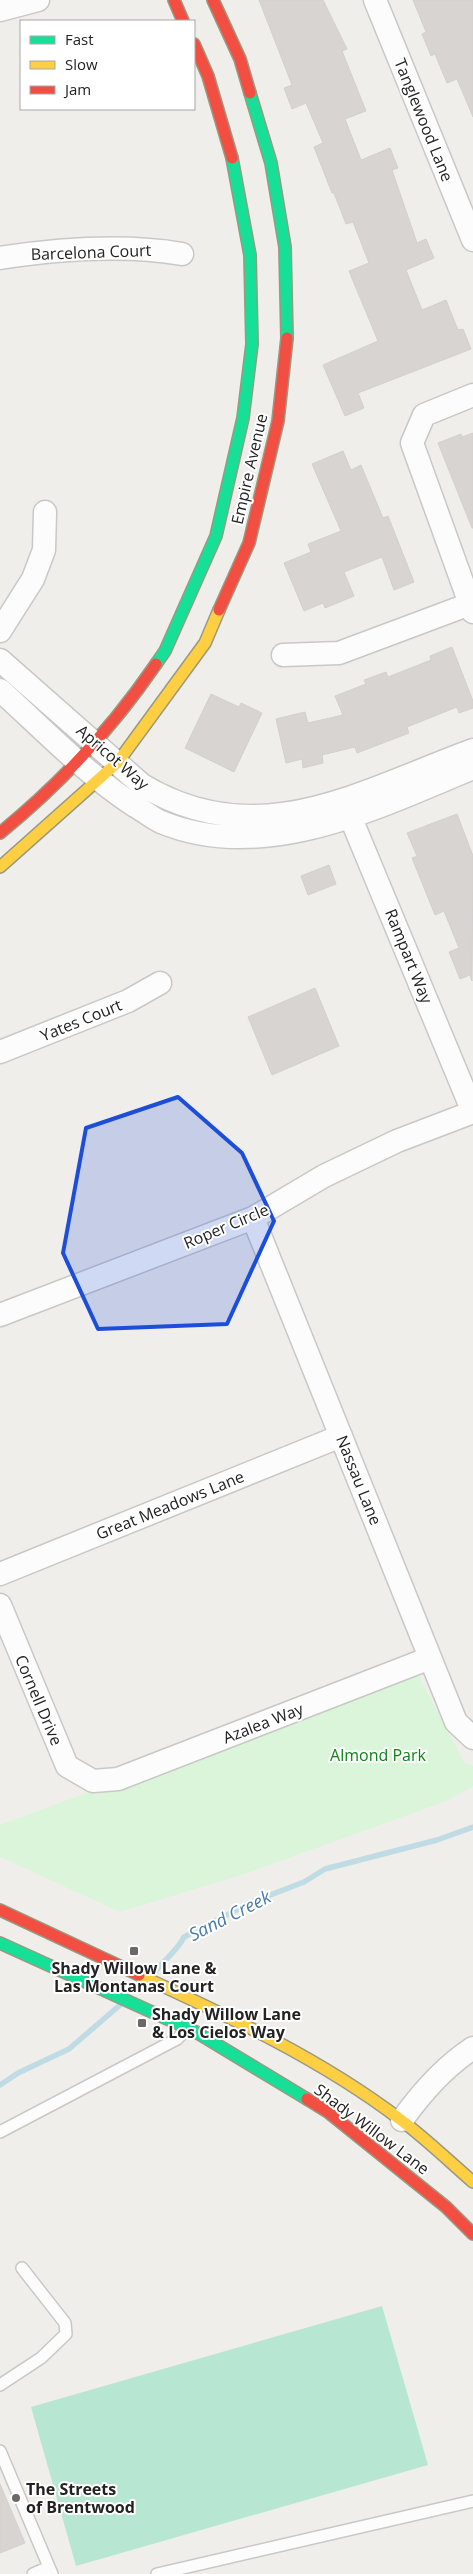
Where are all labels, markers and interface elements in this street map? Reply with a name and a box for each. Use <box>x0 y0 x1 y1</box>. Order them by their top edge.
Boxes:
legend <box>20 20 195 110</box>
text: Fast <box>65 29 94 49</box>
text: Slow <box>65 54 98 74</box>
street label: Tanglewood Lane <box>389 55 459 185</box>
text: Jam <box>63 79 91 99</box>
street label: Barcelona Court <box>30 239 152 265</box>
street label: Empire Avenue <box>226 412 272 526</box>
street label: Apricot Way <box>72 719 155 795</box>
street label: Rampart Way <box>380 905 438 1008</box>
street label: Yates Court <box>37 994 125 1046</box>
street label: Roper Circle <box>180 1198 272 1254</box>
street label: Nassau Lane <box>331 1432 387 1528</box>
street label: Great Meadows Lane <box>93 1465 247 1545</box>
street label: Cornell Drive <box>10 1651 68 1749</box>
street label: Azalea Way <box>220 1697 307 1748</box>
park label: Almond Park <box>330 1744 427 1766</box>
water label: Sand Creek <box>184 1884 276 1946</box>
marker: Shady Willow Lane & Las Montanas Court <box>128 1945 140 1957</box>
place label: Shady Willow Lane & Las Montanas Court <box>51 1957 217 1997</box>
place label: Shady Willow Lane & Los Cielos Way <box>152 2003 301 2043</box>
marker: Shady Willow Lane & Los Cielos Way <box>136 2017 148 2029</box>
street label: Shady Willow Lane <box>310 2079 434 2179</box>
place label: The Streets of Brentwood <box>26 2478 135 2518</box>
marker: The Streets of Brentwood <box>10 2492 22 2504</box>

